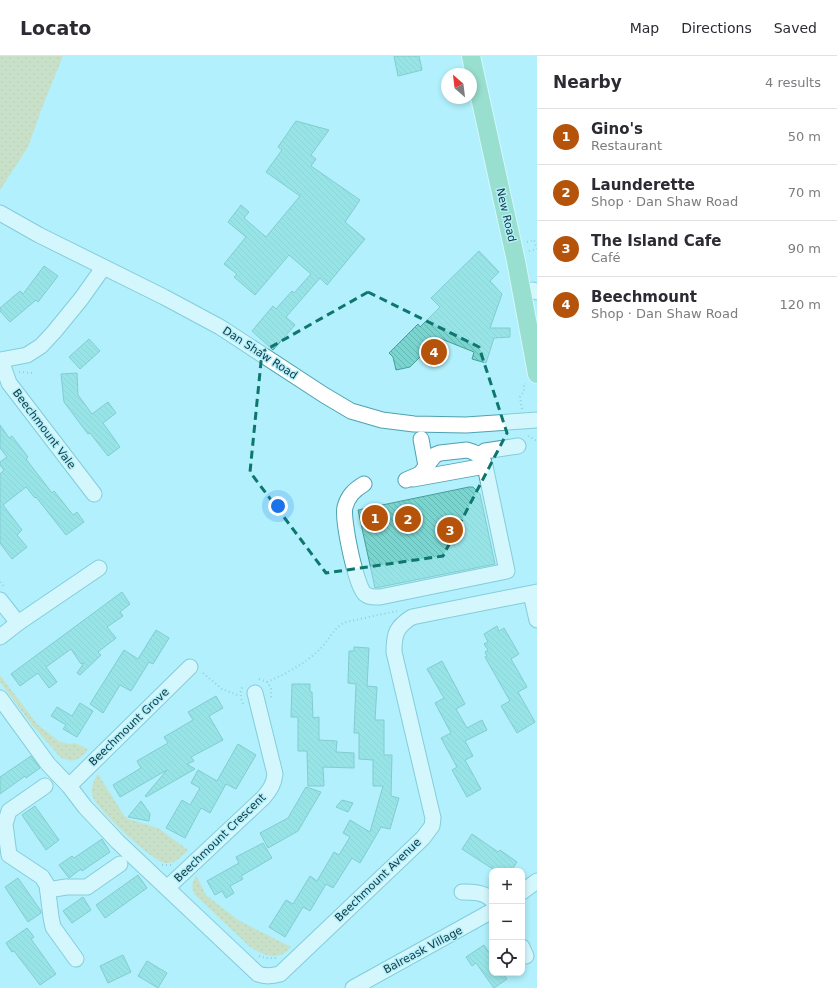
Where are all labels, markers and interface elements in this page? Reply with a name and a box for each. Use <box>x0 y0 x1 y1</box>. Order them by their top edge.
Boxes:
text: Locato <box>20 17 91 39</box>
text: Map <box>630 20 659 36</box>
text: Directions <box>681 20 752 36</box>
text: Saved <box>774 20 817 36</box>
north arrow <box>441 68 477 104</box>
text: Nearby <box>553 72 622 92</box>
text: 4 results <box>765 75 821 90</box>
text: Gino's <box>591 120 643 138</box>
text: 1 <box>561 129 571 144</box>
text: 50 m <box>788 129 821 144</box>
text: Restaurant <box>591 138 662 153</box>
text: Launderette <box>591 176 695 194</box>
text: 2 <box>561 185 571 200</box>
text: 70 m <box>788 185 821 200</box>
street label: New Road <box>493 187 519 243</box>
text: Shop · Dan Shaw Road <box>591 194 738 209</box>
text: The Island Cafe <box>591 232 722 250</box>
text: 3 <box>561 241 571 256</box>
text: 90 m <box>788 241 821 256</box>
text: Café <box>591 250 621 265</box>
text: Beechmount <box>591 288 697 306</box>
text: 4 <box>561 297 571 312</box>
text: 120 m <box>779 297 821 312</box>
text: Shop · Dan Shaw Road <box>591 306 738 321</box>
street label: Dan Shaw Road <box>220 324 300 382</box>
pin: 4 <box>421 337 447 367</box>
street label: Beechmount Vale <box>10 387 78 472</box>
your location <box>268 496 288 516</box>
pin: 1 <box>362 503 388 533</box>
pin: 2 <box>395 504 421 534</box>
pin: 3 <box>437 515 463 545</box>
street label: Beechmount Grove <box>86 685 172 769</box>
street label: Beechmount Crescent <box>172 791 269 885</box>
street label: Beechmount Avenue <box>332 836 424 924</box>
map controls <box>489 868 525 976</box>
button: + <box>489 868 525 904</box>
button: − <box>489 904 525 940</box>
street label: Balreask Village <box>381 924 465 976</box>
button: locate <box>489 940 525 976</box>

